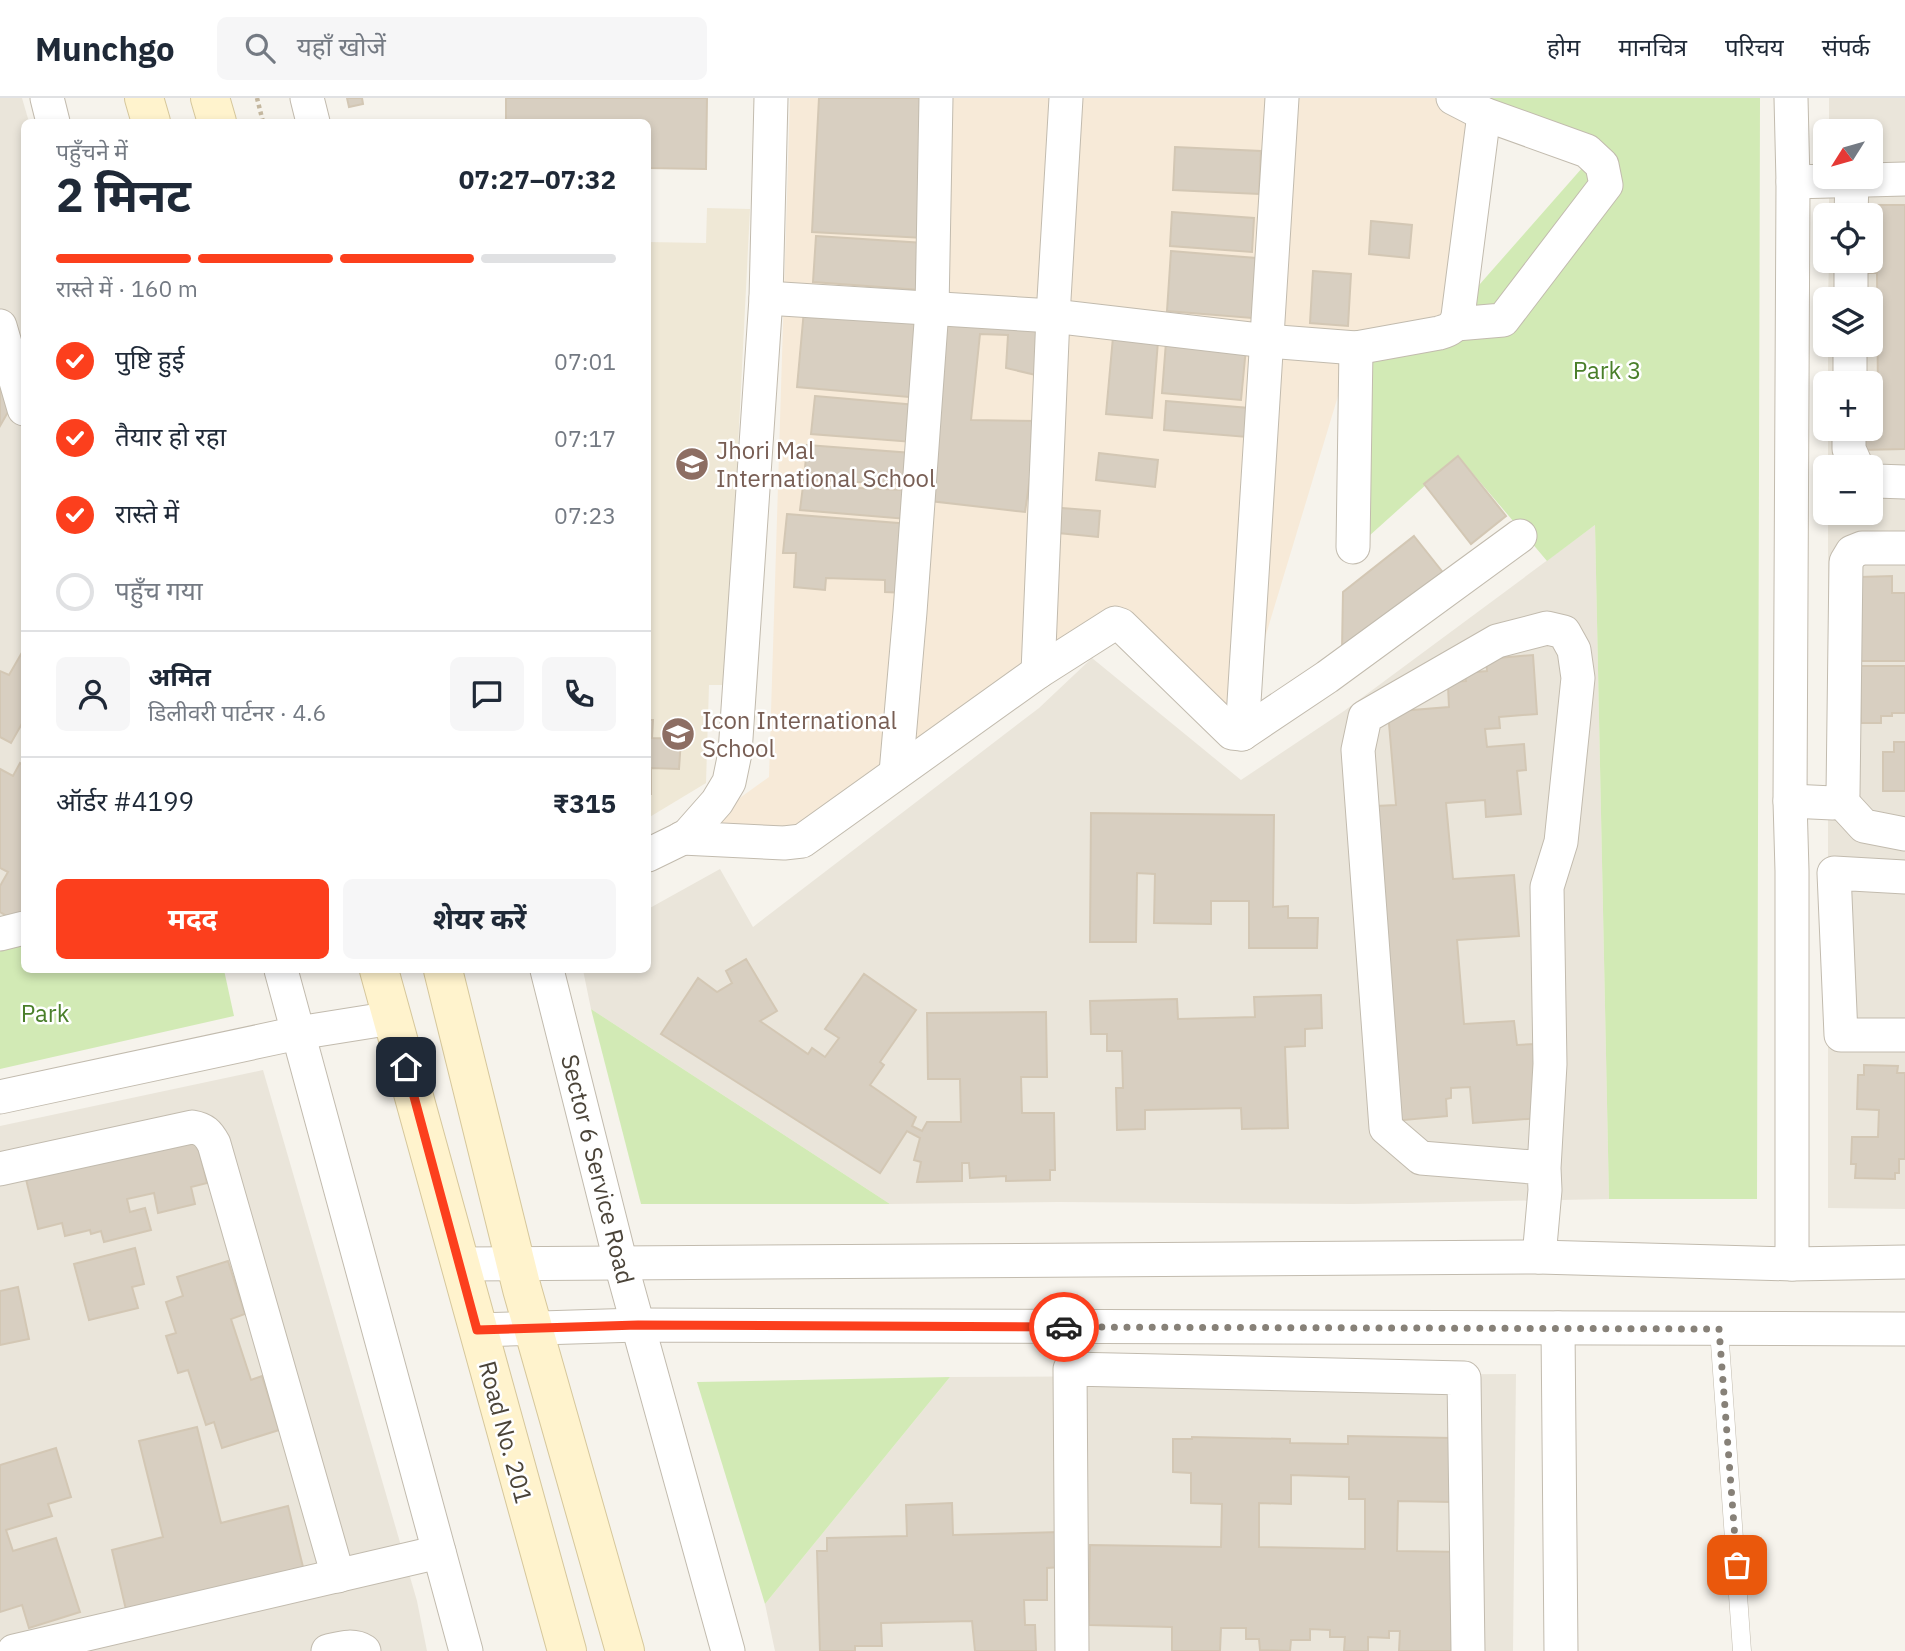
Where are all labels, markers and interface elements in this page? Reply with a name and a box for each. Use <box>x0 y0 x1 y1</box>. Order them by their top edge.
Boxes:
search box <box>217 17 707 80</box>
text: Munchgo <box>35 27 175 70</box>
icon: search <box>241 29 279 67</box>
text: यहाँ खोजें <box>297 29 386 63</box>
text: होम <box>1547 31 1580 63</box>
text: मानचित्र <box>1618 31 1687 63</box>
text: परिचय <box>1725 31 1784 63</box>
text: संपर्क <box>1822 31 1870 63</box>
north arrow <box>1813 119 1883 189</box>
map controls <box>1813 119 1883 525</box>
text: पहुँचने में <box>56 136 128 166</box>
text: 07:27–07:32 <box>459 162 616 196</box>
text: 2 मिनट <box>56 165 191 225</box>
button: locate <box>1813 203 1883 273</box>
text: रास्ते में · 160 m <box>56 273 198 303</box>
button: layers <box>1813 287 1883 357</box>
icon: check <box>56 342 94 380</box>
text: पुष्टि हुई <box>115 342 184 376</box>
text: 07:01 <box>554 346 616 376</box>
park label: Park 3 <box>1573 354 1641 386</box>
button: + <box>1813 371 1883 441</box>
icon: check <box>56 419 94 457</box>
text: तैयार हो रहा <box>115 419 226 453</box>
text: 07:17 <box>554 423 616 453</box>
place label: Jhori Mal International School <box>716 434 936 494</box>
school or university icon: Jhori Mal International School <box>673 445 711 483</box>
button: − <box>1813 455 1883 525</box>
icon: check <box>56 496 94 534</box>
text: रास्ते में <box>115 496 179 530</box>
text: 07:23 <box>554 500 616 530</box>
text: पहुँच गया <box>115 573 203 607</box>
button: person <box>56 657 130 731</box>
button: chat <box>450 657 524 731</box>
button: phone <box>542 657 616 731</box>
text: अमित <box>148 659 211 693</box>
text: डिलीवरी पार्टनर · 4.6 <box>148 697 326 727</box>
place label: Icon International School <box>702 704 897 764</box>
school or university icon: Icon International School <box>659 715 697 753</box>
text: ऑर्डर #4199 <box>56 784 194 818</box>
text: ₹315 <box>553 786 616 820</box>
button: मदद <box>56 879 329 959</box>
button: शेयर करें <box>343 879 616 959</box>
park label: Park <box>21 997 70 1029</box>
pin <box>376 1037 436 1097</box>
icon: home <box>387 1048 425 1086</box>
street label: Sector 6 Service Road <box>554 1051 642 1287</box>
courier <box>1029 1292 1099 1362</box>
icon: car <box>1045 1308 1083 1346</box>
street label: Road No. 201 <box>472 1357 540 1507</box>
pin <box>1707 1535 1767 1595</box>
icon: bag <box>1718 1546 1756 1584</box>

